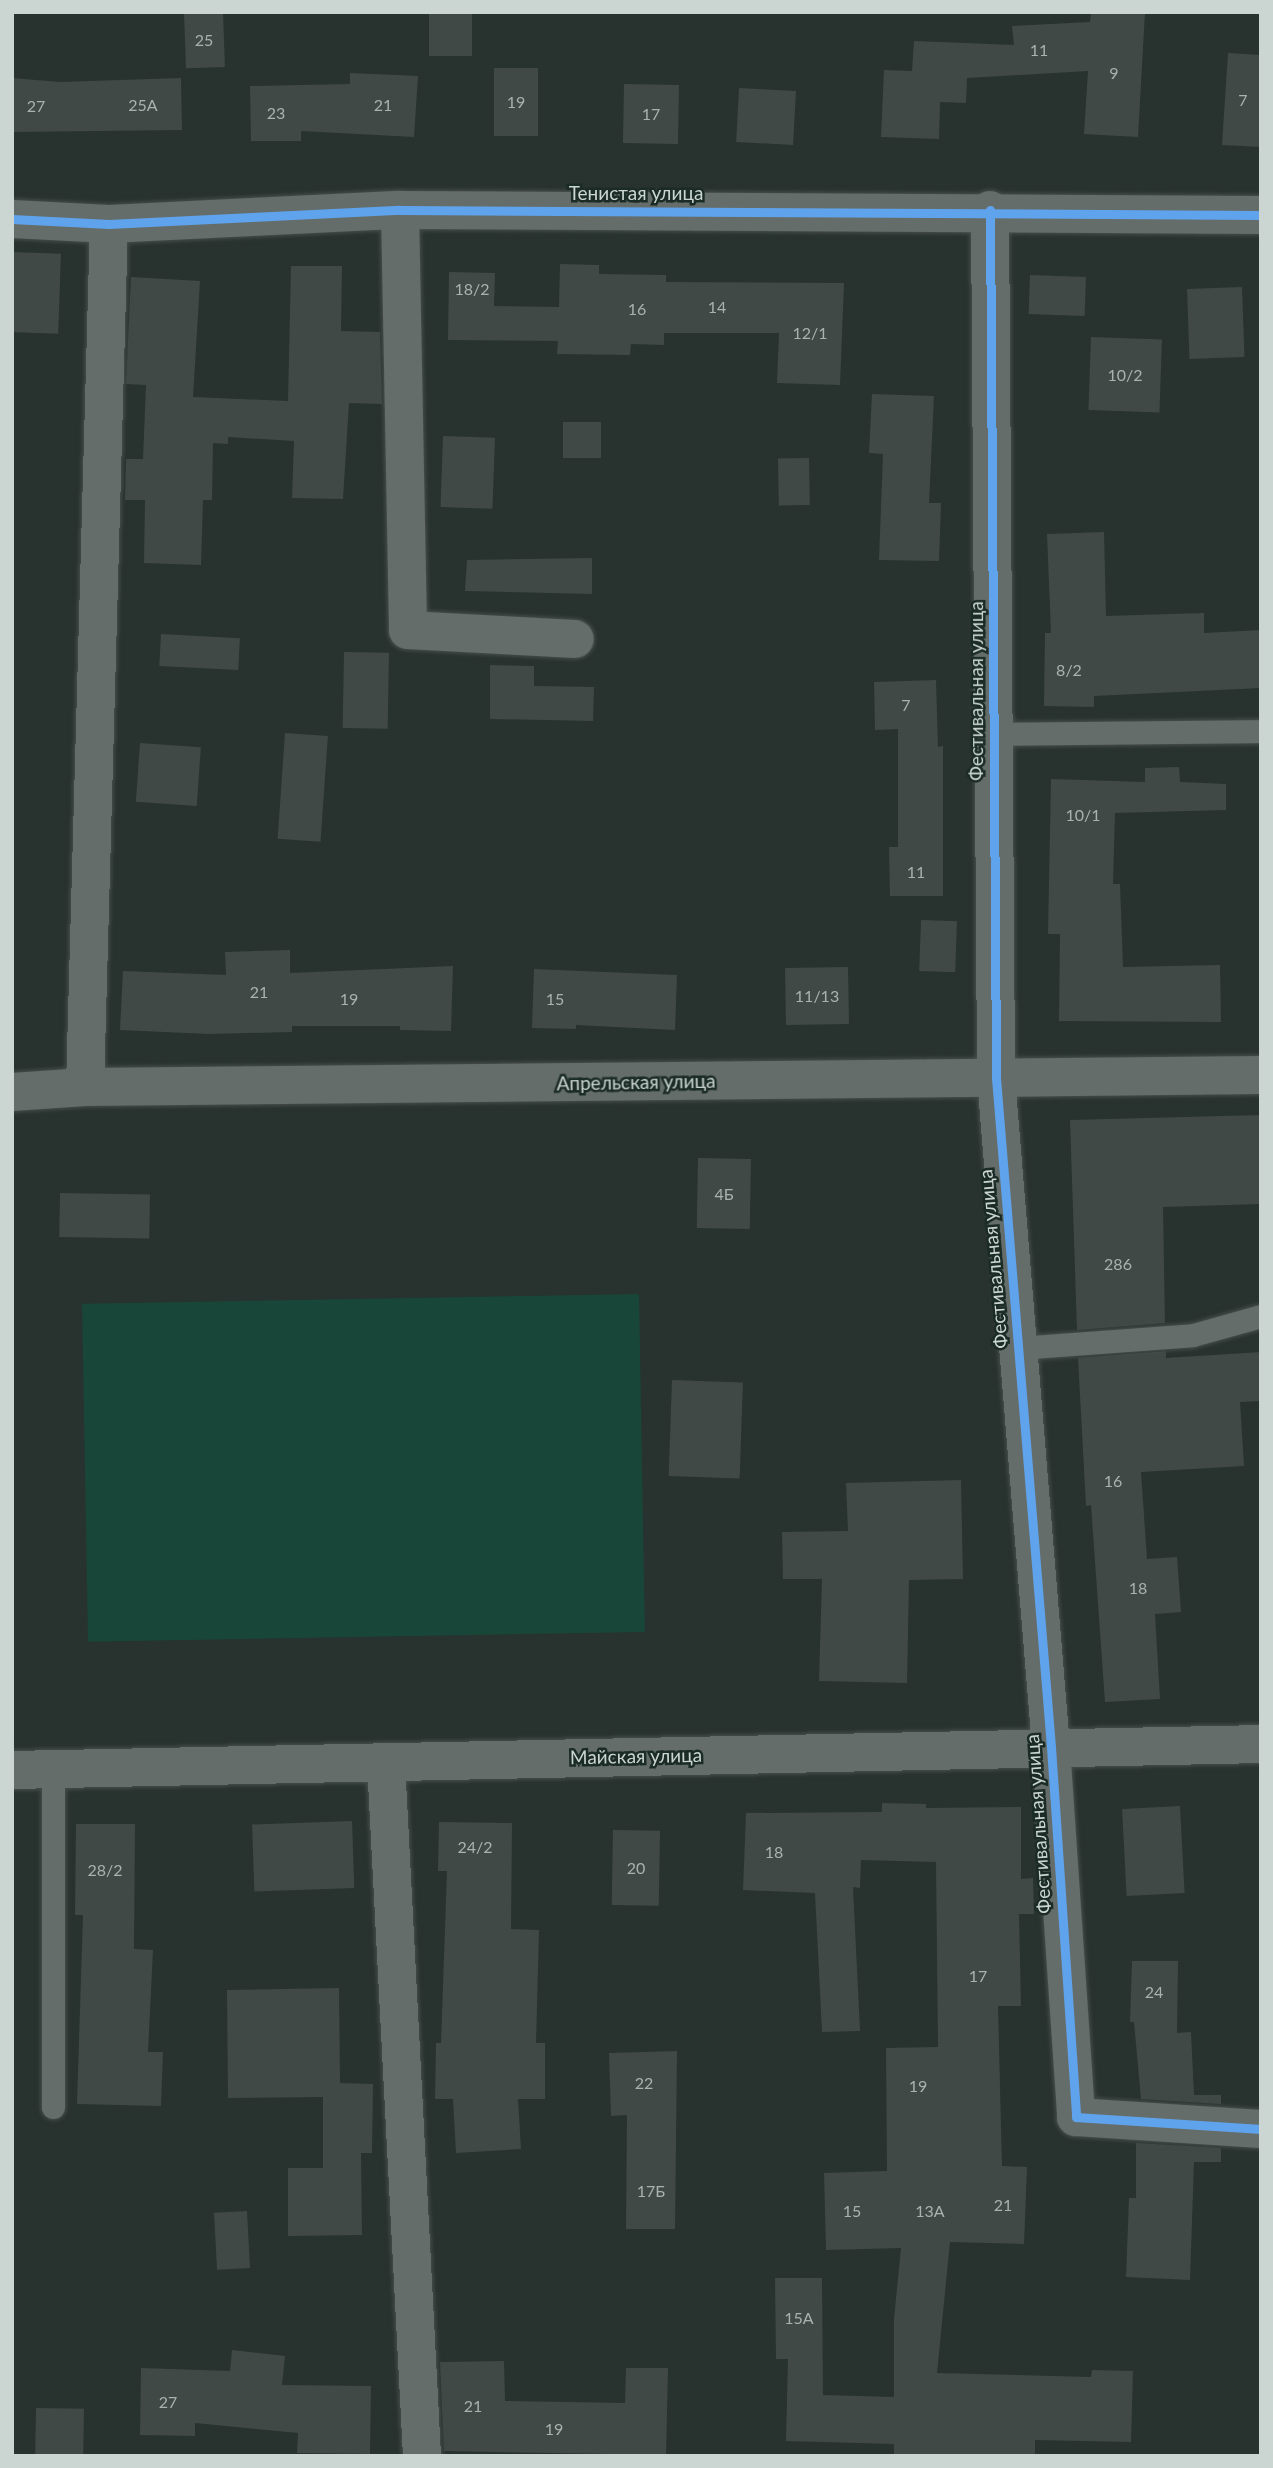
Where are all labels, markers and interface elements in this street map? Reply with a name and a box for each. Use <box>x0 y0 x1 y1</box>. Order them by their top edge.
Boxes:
house number: 25 <box>195 30 213 50</box>
house number: 11 <box>1030 40 1048 60</box>
house number: 9 <box>1109 63 1119 83</box>
house number: 7 <box>1238 90 1248 110</box>
house number: 19 <box>507 92 525 112</box>
house number: 25А <box>128 95 158 115</box>
house number: 21 <box>374 95 392 115</box>
house number: 27 <box>27 96 45 116</box>
house number: 23 <box>267 103 285 123</box>
house number: 17 <box>642 104 660 124</box>
street label: Тенистая улица <box>569 182 703 204</box>
house number: 18/2 <box>454 279 490 299</box>
house number: 14 <box>708 297 726 317</box>
house number: 16 <box>628 299 646 319</box>
house number: 12/1 <box>792 323 828 343</box>
house number: 10/2 <box>1107 365 1143 385</box>
street label: Фестивальная улица <box>965 601 987 781</box>
house number: 8/2 <box>1056 660 1082 680</box>
house number: 7 <box>901 695 911 715</box>
house number: 10/1 <box>1065 805 1101 825</box>
house number: 11 <box>907 862 925 882</box>
house number: 21 <box>250 982 268 1002</box>
house number: 11/13 <box>795 986 839 1006</box>
house number: 19 <box>340 989 358 1009</box>
house number: 15 <box>546 989 564 1009</box>
street label: Апрельская улица <box>556 1069 716 1095</box>
street label: Фестивальная улица <box>974 1168 1012 1350</box>
house number: 4Б <box>714 1184 734 1204</box>
house number: 286 <box>1104 1254 1132 1274</box>
house number: 16 <box>1104 1471 1122 1491</box>
house number: 18 <box>1129 1578 1147 1598</box>
street label: Фестивальная улица <box>1020 1734 1056 1914</box>
street label: Майская улица <box>570 1743 702 1769</box>
house number: 24/2 <box>457 1837 493 1857</box>
house number: 18 <box>765 1842 783 1862</box>
house number: 20 <box>627 1858 645 1878</box>
house number: 28/2 <box>87 1860 123 1880</box>
house number: 17 <box>969 1966 987 1986</box>
house number: 24 <box>1145 1982 1163 2002</box>
house number: 22 <box>635 2073 653 2093</box>
house number: 19 <box>909 2076 927 2096</box>
house number: 17Б <box>637 2181 665 2201</box>
house number: 21 <box>994 2195 1012 2215</box>
house number: 15 <box>843 2201 861 2221</box>
house number: 13А <box>915 2201 945 2221</box>
house number: 15А <box>784 2308 814 2328</box>
house number: 27 <box>159 2392 177 2412</box>
house number: 21 <box>464 2396 482 2416</box>
house number: 19 <box>545 2419 563 2439</box>

